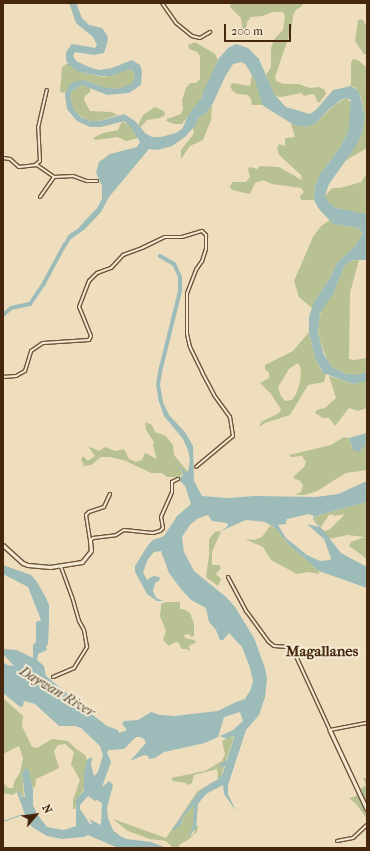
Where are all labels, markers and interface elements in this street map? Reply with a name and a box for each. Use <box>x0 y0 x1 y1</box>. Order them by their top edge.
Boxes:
scale bar <box>226 16 293 42</box>
text: 200 m <box>231 24 263 38</box>
district label: Magallanes <box>286 643 358 661</box>
water label: Daywan River <box>16 663 98 721</box>
north arrow <box>16 795 56 835</box>
text: N <box>39 802 55 816</box>

